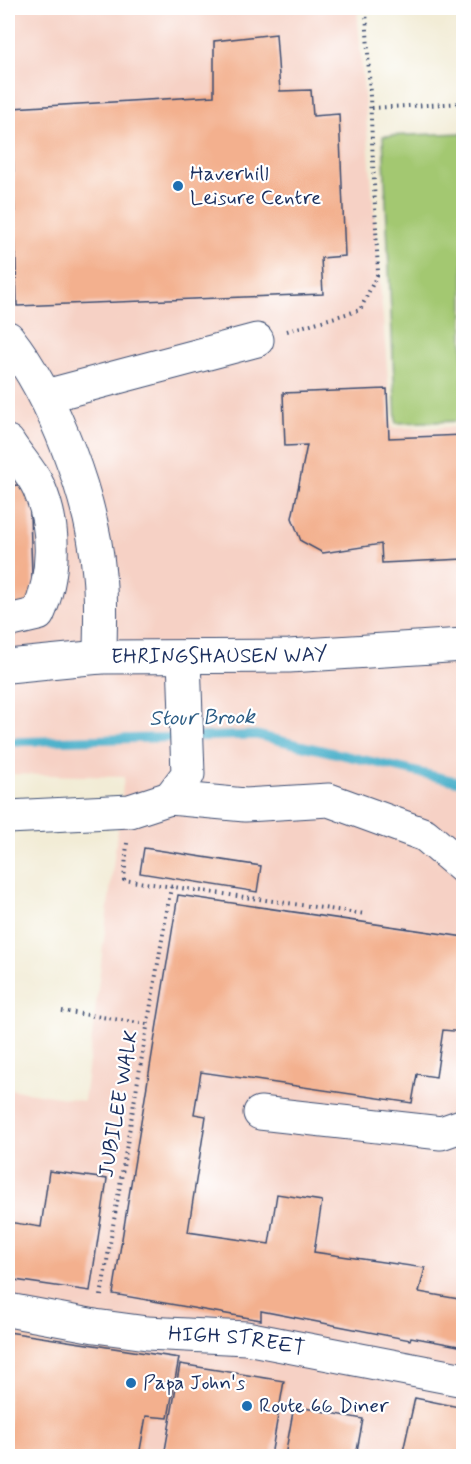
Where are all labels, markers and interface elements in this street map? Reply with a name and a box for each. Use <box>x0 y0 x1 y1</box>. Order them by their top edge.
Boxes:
place label: Haverhill Leisure Centre <box>190 160 321 212</box>
marker: Haverhill Leisure Centre <box>171 179 185 193</box>
street label: EHRINGSHAUSEN WAY <box>111 640 329 671</box>
water label: Stour Brook <box>149 703 257 733</box>
street label: JUBILEE WALK <box>92 1028 146 1180</box>
street label: HIGH STREET <box>168 1320 307 1363</box>
place label: Papa John's <box>143 1369 245 1397</box>
marker: Papa John's <box>124 1376 138 1390</box>
place label: Route 66 Diner <box>259 1392 389 1420</box>
marker: Route 66 Diner <box>240 1399 254 1413</box>

